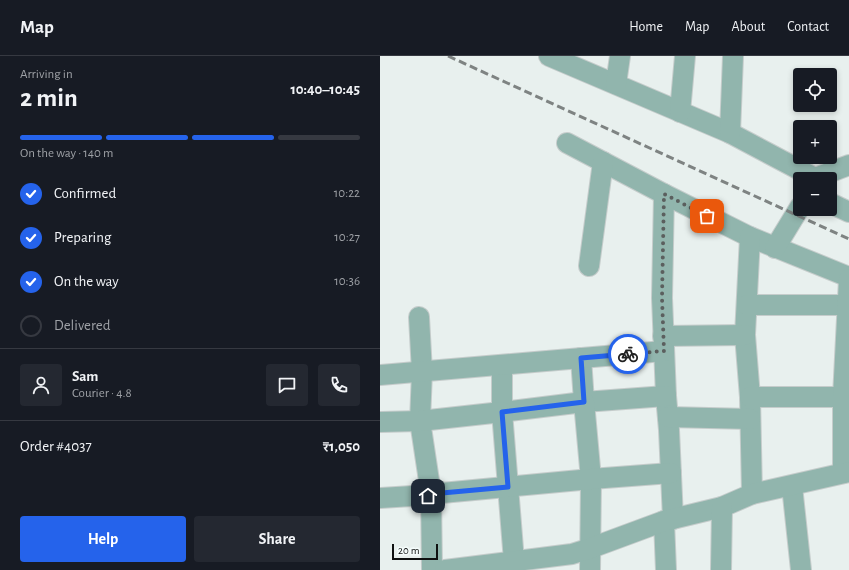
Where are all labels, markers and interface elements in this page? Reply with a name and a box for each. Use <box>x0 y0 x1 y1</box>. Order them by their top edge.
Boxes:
text: Map <box>20 18 54 37</box>
text: Home <box>629 20 663 34</box>
text: Map <box>685 20 709 34</box>
text: About <box>731 20 765 34</box>
text: Contact <box>787 20 829 34</box>
text: Arriving in <box>20 68 73 81</box>
map controls <box>793 68 837 216</box>
button: locate <box>793 68 837 112</box>
text: 10:40–10:45 <box>290 82 360 97</box>
text: 2 min <box>20 85 78 111</box>
button: + <box>793 120 837 164</box>
text: On the way · 140 m <box>20 147 114 160</box>
button: − <box>793 172 837 216</box>
icon: check <box>20 183 42 205</box>
text: Confirmed <box>54 186 116 201</box>
text: 10:22 <box>334 187 360 200</box>
pin <box>690 199 724 233</box>
icon: bag <box>696 205 718 227</box>
icon: check <box>20 227 42 249</box>
text: Preparing <box>54 230 111 245</box>
text: 10:27 <box>334 231 360 244</box>
icon: check <box>20 271 42 293</box>
text: On the way <box>54 274 119 289</box>
text: 10:36 <box>334 275 360 288</box>
text: Delivered <box>54 318 111 333</box>
courier <box>608 334 648 374</box>
icon: bike <box>617 343 639 365</box>
button: person <box>20 364 62 406</box>
button: chat <box>266 364 308 406</box>
button: phone <box>318 364 360 406</box>
text: Sam <box>72 369 98 384</box>
text: Courier · 4.8 <box>72 387 132 400</box>
text: Order #4037 <box>20 439 92 454</box>
text: ₹1,050 <box>323 439 360 454</box>
pin <box>411 479 445 513</box>
icon: home <box>417 485 439 507</box>
button: Help <box>20 516 186 562</box>
button: Share <box>194 516 360 562</box>
scale bar <box>392 542 438 561</box>
text: 20 m <box>398 545 419 556</box>

